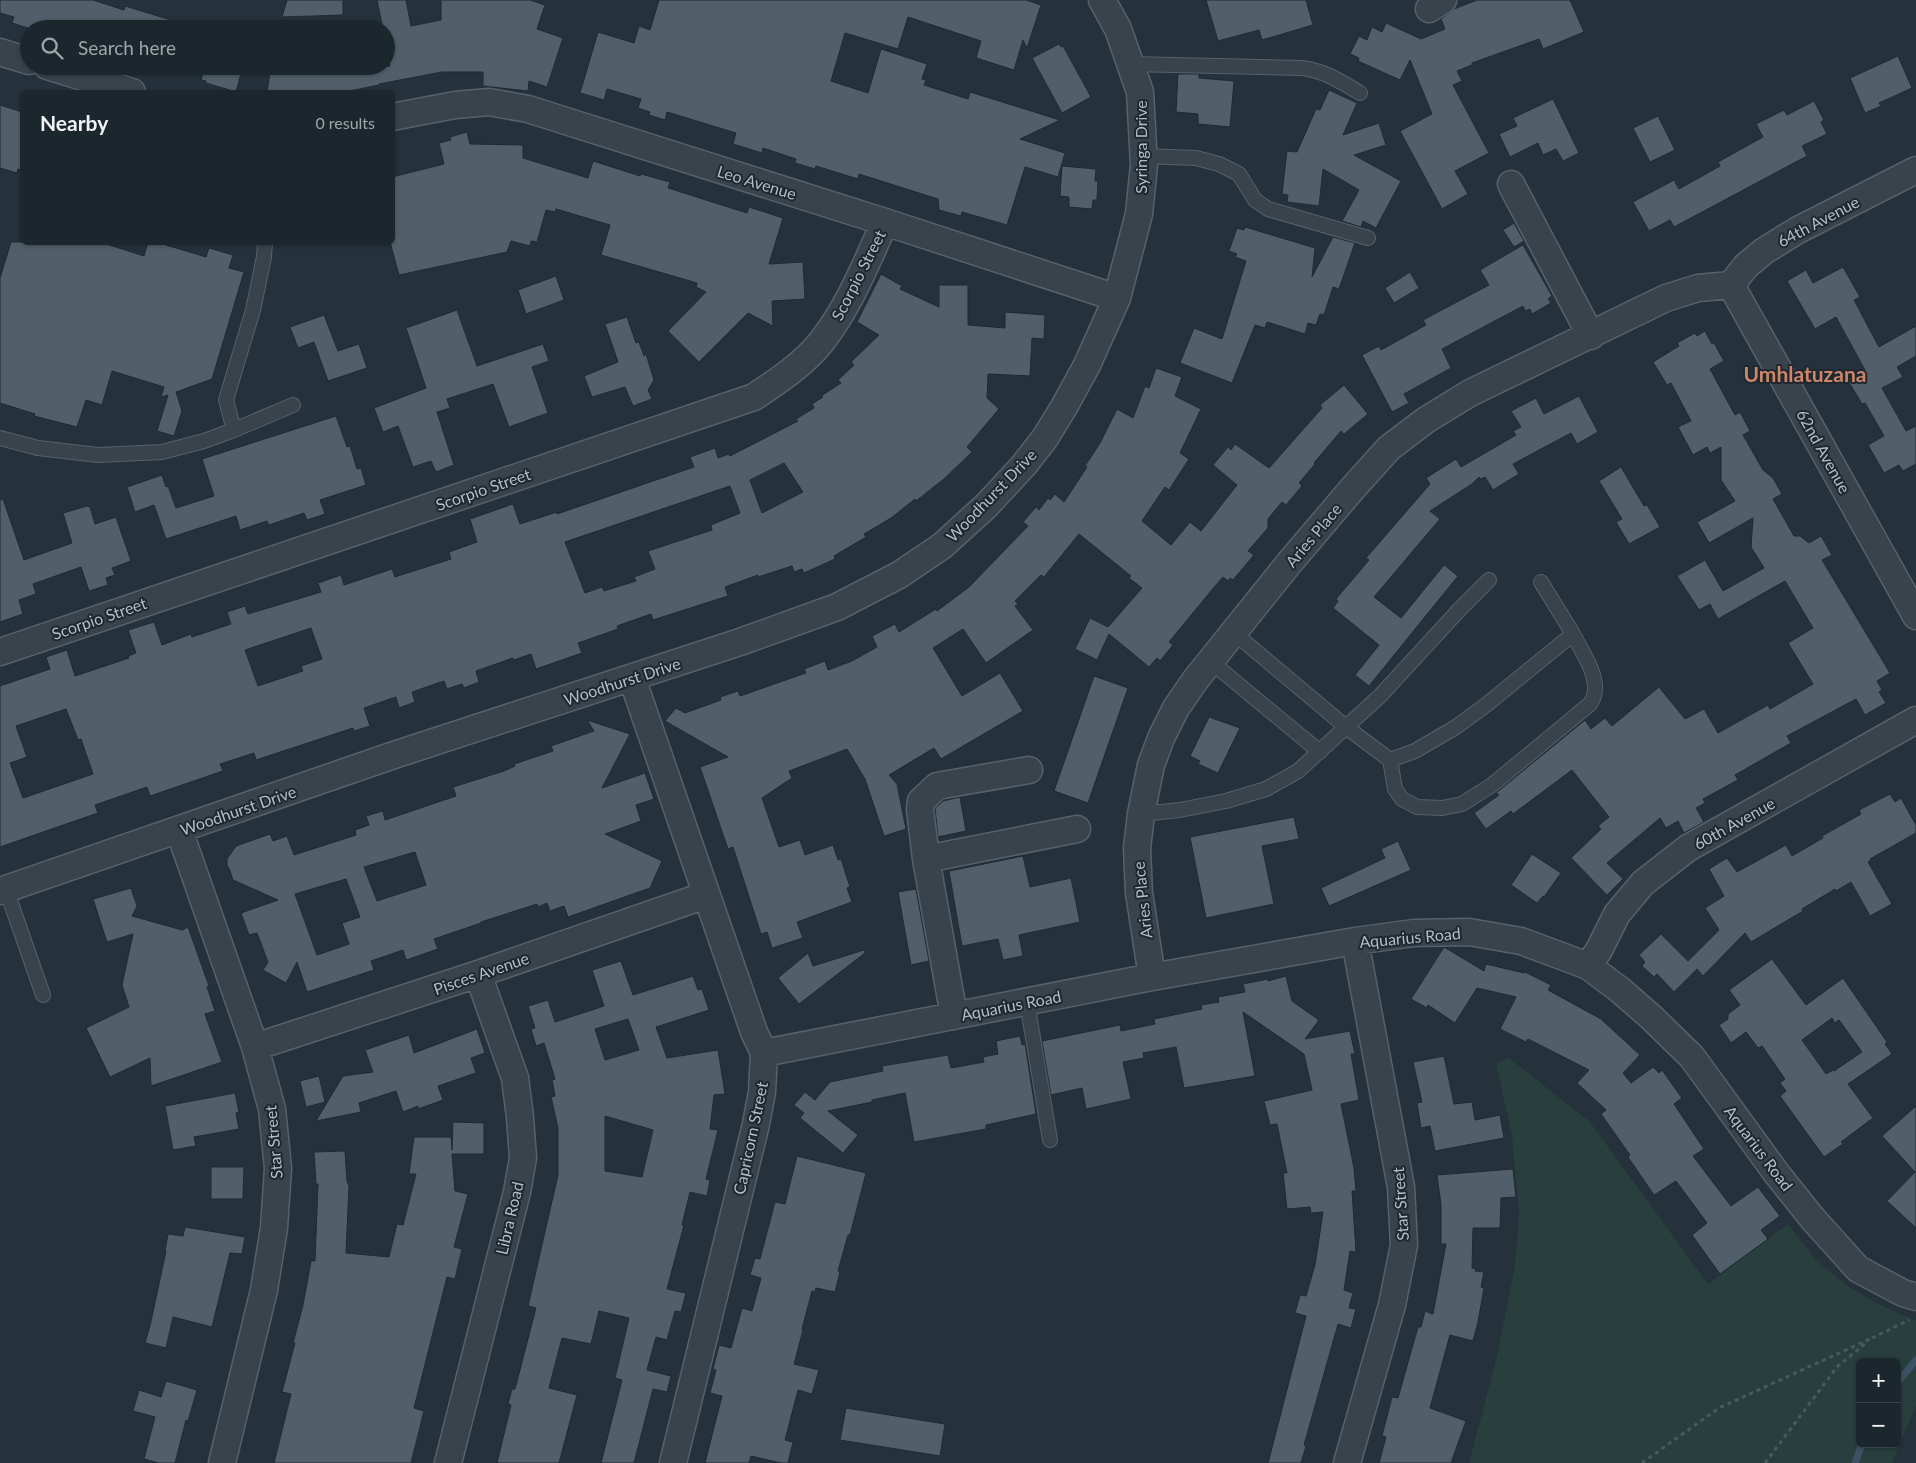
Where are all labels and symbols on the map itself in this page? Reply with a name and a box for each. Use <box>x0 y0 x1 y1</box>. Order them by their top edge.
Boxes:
street label: Syringa Drive <box>1131 100 1150 194</box>
street label: Leo Avenue <box>715 161 799 203</box>
street label: 64th Avenue <box>1774 192 1862 250</box>
street label: Scorpio Street <box>827 226 889 323</box>
district label: Umhlatuzana <box>1744 361 1866 386</box>
street label: 62nd Avenue <box>1793 406 1855 496</box>
street label: Woodhurst Drive <box>942 445 1040 545</box>
street label: Scorpio Street <box>433 464 533 514</box>
street label: Aries Place <box>1281 499 1345 571</box>
street label: Scorpio Street <box>49 593 149 643</box>
street label: Woodhurst Drive <box>561 653 683 709</box>
street label: Woodhurst Drive <box>178 781 298 839</box>
street label: 60th Avenue <box>1690 793 1778 853</box>
street label: Aries Place <box>1129 861 1155 939</box>
street label: Aquarius Road <box>1359 923 1461 951</box>
street label: Pisces Avenue <box>431 948 531 998</box>
street label: Aquarius Road <box>959 986 1063 1024</box>
street label: Capricorn Street <box>729 1080 771 1196</box>
street label: Aquarius Road <box>1721 1102 1797 1194</box>
street label: Star Street <box>260 1104 286 1180</box>
street label: Star Street <box>1388 1166 1412 1241</box>
street label: Libra Road <box>491 1180 527 1256</box>

